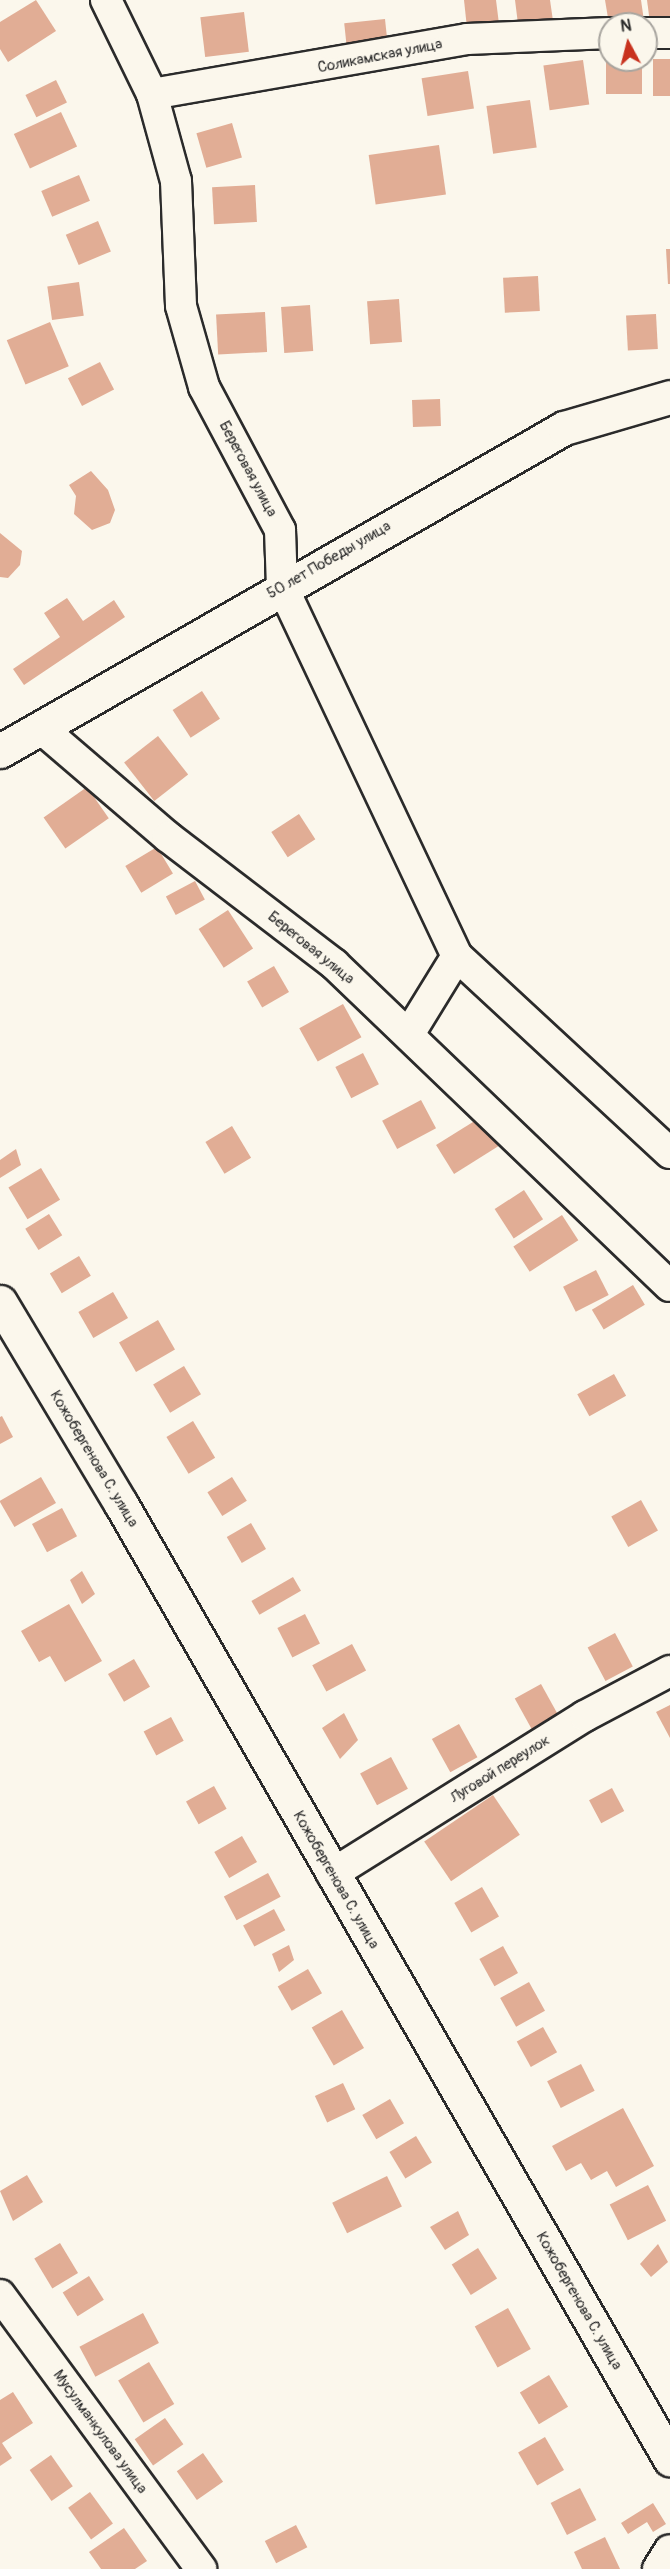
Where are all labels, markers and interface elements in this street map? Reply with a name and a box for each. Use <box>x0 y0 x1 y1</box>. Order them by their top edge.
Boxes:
north arrow <box>598 12 658 72</box>
text: N <box>619 16 633 37</box>
street label: Соликамская улица <box>316 35 444 77</box>
street label: Береговая улица <box>215 418 281 520</box>
street label: 50 лет Победы улица <box>264 517 394 603</box>
street label: Береговая улица <box>264 908 358 988</box>
street label: Кожобергенова С. улица <box>46 1387 142 1531</box>
street label: Луговой переулок <box>447 1731 553 1807</box>
street label: Кожобергенова С. улица <box>289 1808 383 1952</box>
street label: Кожобергенова С. улица <box>532 2229 626 2373</box>
street label: Мусулманкулова улица <box>49 2367 151 2497</box>

